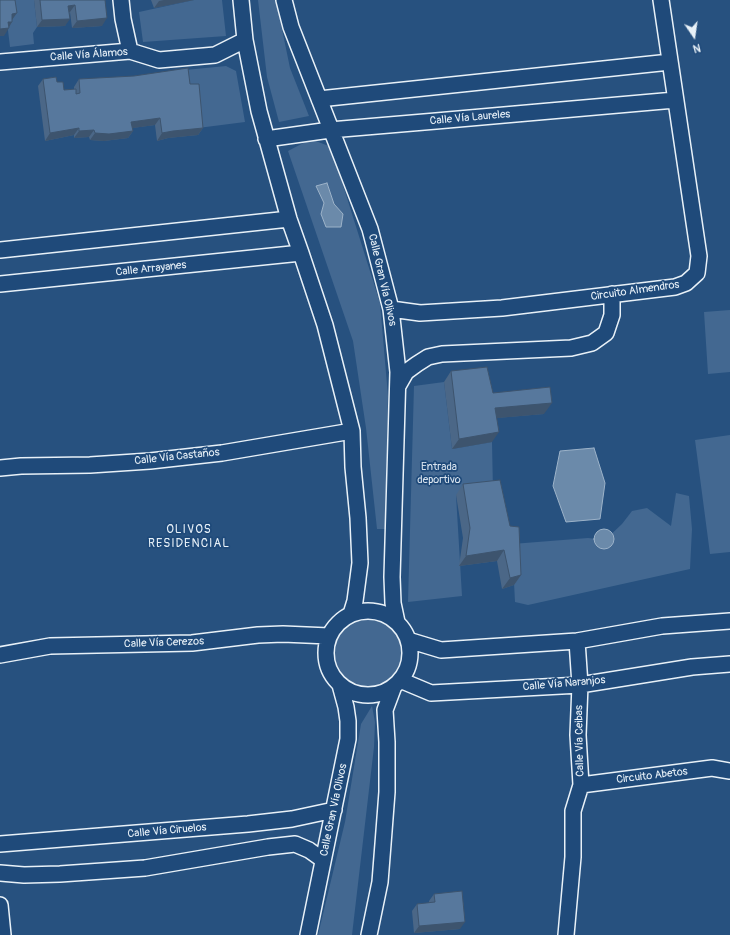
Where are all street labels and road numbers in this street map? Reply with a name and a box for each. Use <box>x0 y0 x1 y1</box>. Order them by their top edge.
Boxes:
street label: Calle Vía Álamos <box>50 46 128 64</box>
street label: Calle Vía Laureles <box>429 108 511 128</box>
street label: Calle Gran Vía Olivos <box>365 233 399 327</box>
street label: Calle Arrayanes <box>115 259 187 279</box>
street label: Circuito Almendros <box>590 278 680 304</box>
street label: Calle Vía Castaños <box>134 446 220 468</box>
street label: Calle Vía Cerezos <box>124 635 204 651</box>
street label: Calle Vía Naranjos <box>522 674 606 694</box>
street label: Calle Vía Ceibas <box>573 705 587 777</box>
street label: Calle Gran Vía Olivos <box>318 762 350 858</box>
street label: Circuito Abetos <box>616 765 688 787</box>
street label: Calle Vía Ciruelos <box>127 821 207 841</box>

